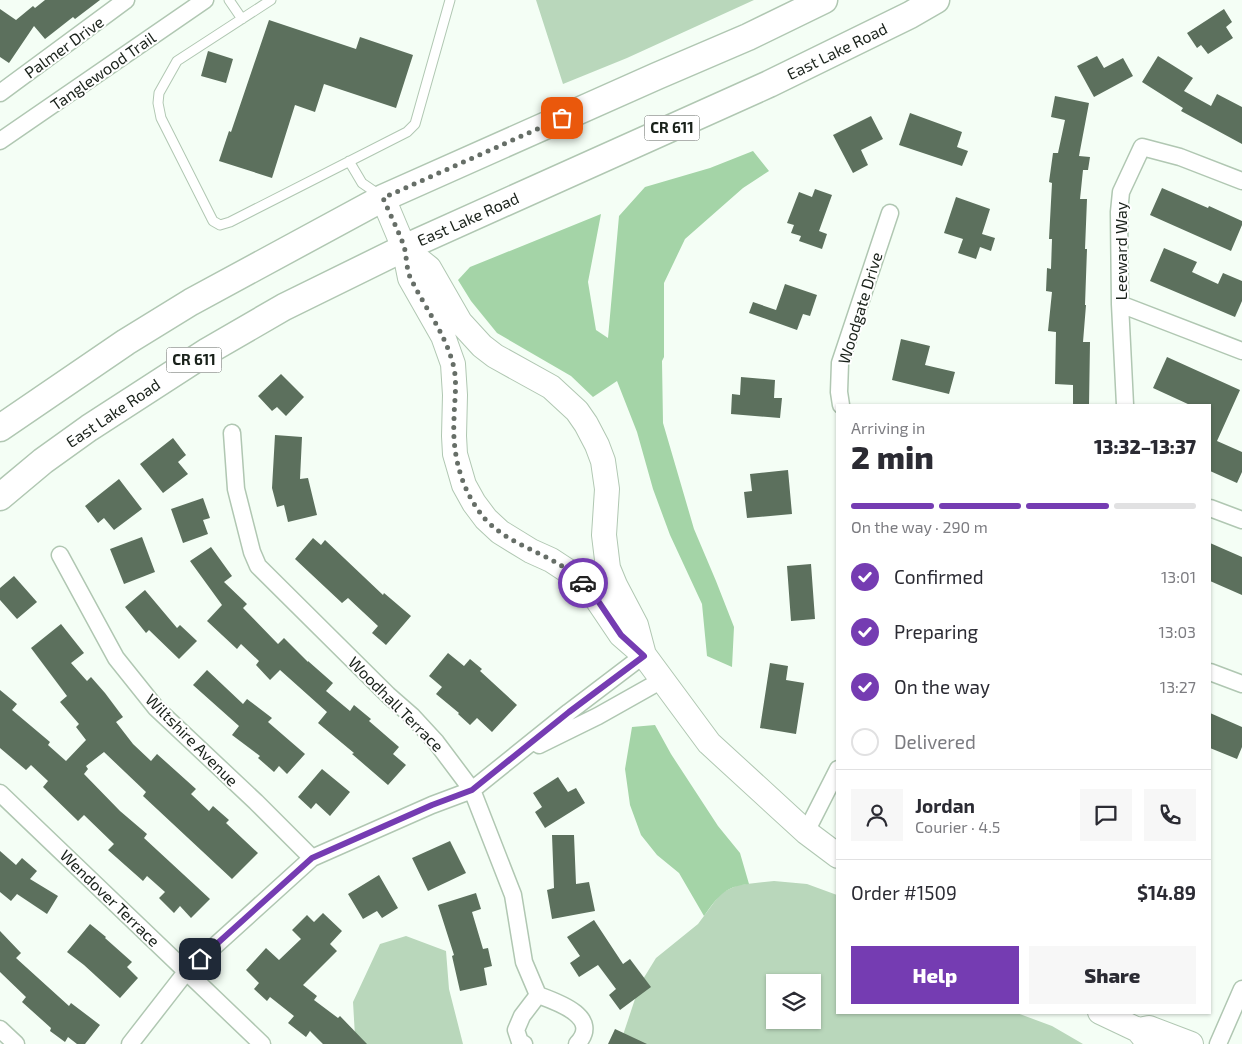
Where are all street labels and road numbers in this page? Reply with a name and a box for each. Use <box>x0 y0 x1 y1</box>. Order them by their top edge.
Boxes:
street label: Palmer Drive <box>20 12 107 82</box>
street label: East Lake Road <box>783 18 890 83</box>
street label: Tanglewood Trail <box>47 27 159 114</box>
road number: CR 611 <box>644 116 700 140</box>
street label: East Lake Road <box>414 188 522 249</box>
street label: Leeward Way <box>1111 201 1130 300</box>
street label: Woodgate Drive <box>833 250 886 366</box>
road number: CR 611 <box>166 348 222 372</box>
street label: East Lake Road <box>62 374 163 451</box>
street label: Woodhall Terrace <box>345 652 448 755</box>
street label: Wiltshire Avenue <box>142 689 243 790</box>
street label: Wendover Terrace <box>57 845 164 950</box>

